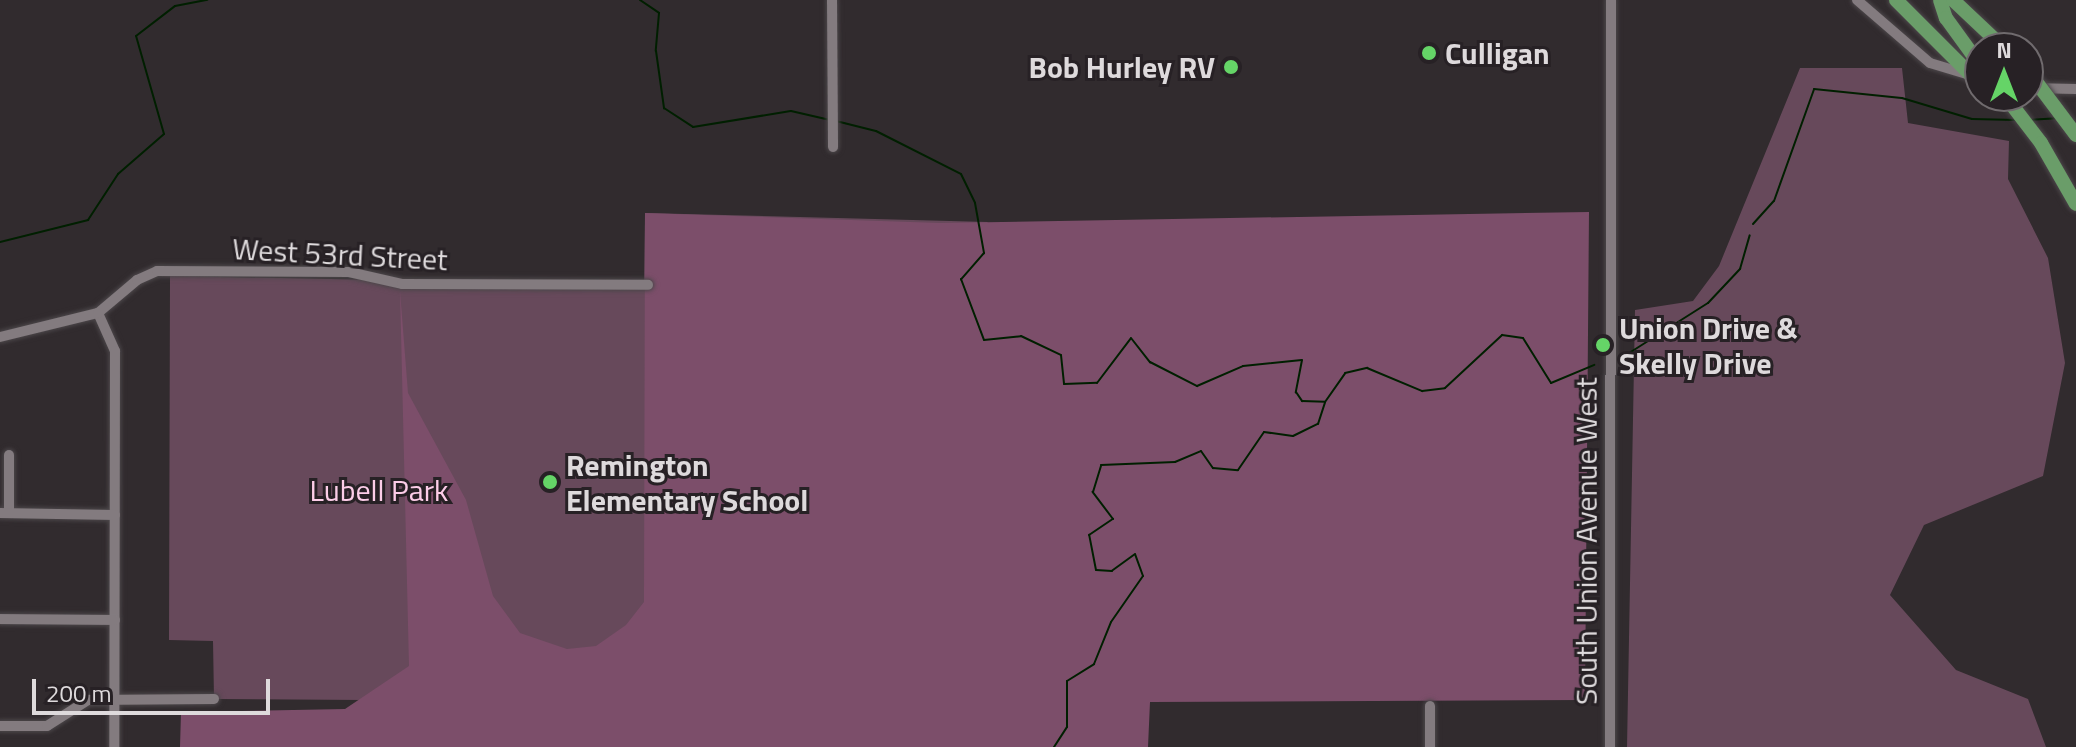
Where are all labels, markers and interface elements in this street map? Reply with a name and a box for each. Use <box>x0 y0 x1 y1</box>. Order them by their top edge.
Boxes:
north arrow <box>1964 32 2044 112</box>
text: N <box>1996 33 2012 67</box>
place label: Culligan <box>1445 35 1550 71</box>
marker: Culligan <box>1420 44 1438 62</box>
place label: Bob Hurley RV <box>1029 49 1215 85</box>
marker: Bob Hurley RV <box>1222 58 1240 76</box>
street label: West 53rd Street <box>231 230 449 278</box>
place label: Union Drive & Skelly Drive <box>1619 310 1798 380</box>
marker: Union Drive & Skelly Drive <box>1594 336 1612 354</box>
street label: South Union Avenue West <box>1568 377 1604 705</box>
place label: Remington Elementary School <box>566 447 808 518</box>
park label: Lubell Park <box>310 472 448 508</box>
marker: Remington Elementary School <box>541 473 559 491</box>
scale bar <box>36 663 274 713</box>
text: 200 m <box>46 675 112 711</box>

